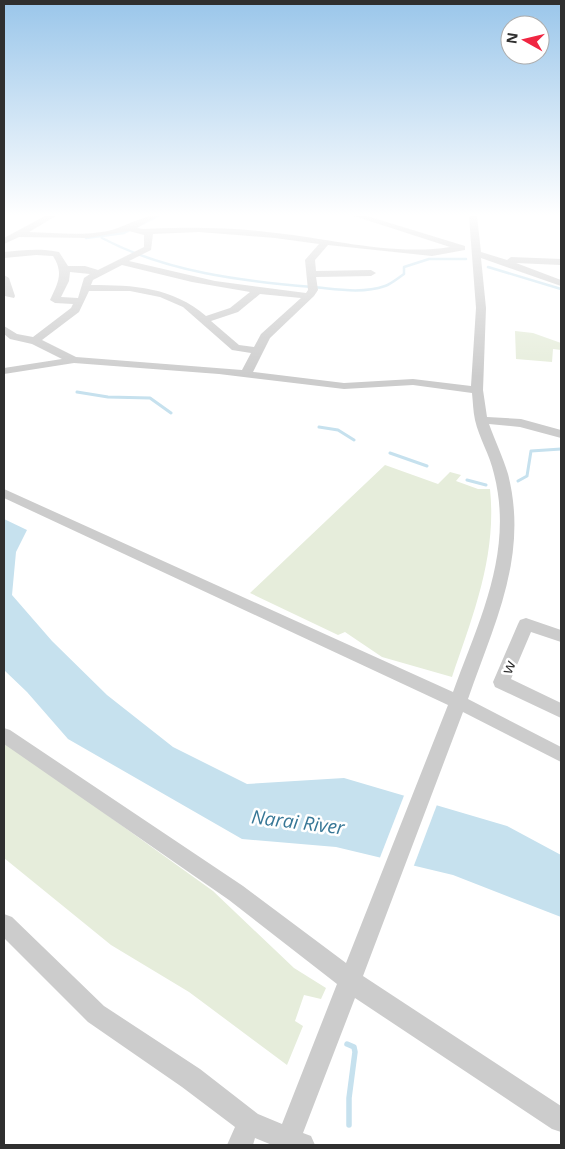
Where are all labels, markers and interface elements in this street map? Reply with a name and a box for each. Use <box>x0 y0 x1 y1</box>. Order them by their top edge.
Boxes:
north arrow <box>500 15 550 65</box>
text: N <box>501 31 522 45</box>
street label: ｗ <box>496 656 520 678</box>
water label: Narai River <box>250 803 347 841</box>

